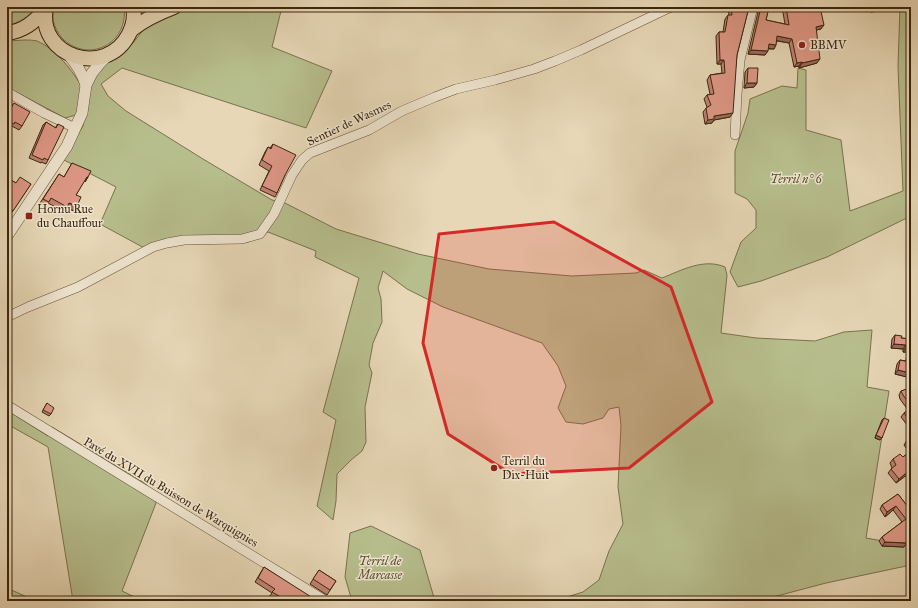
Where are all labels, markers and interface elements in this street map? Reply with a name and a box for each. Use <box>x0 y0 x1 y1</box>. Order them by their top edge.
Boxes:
place label: BBMV <box>810 38 847 52</box>
marker: BBMV <box>797 40 807 50</box>
street label: Sentier de Wasmes <box>305 97 393 149</box>
park label: Terril n° 6 <box>770 172 823 186</box>
place label: Hornu Rue du Chauffour <box>37 202 103 230</box>
marker: Hornu Rue du Chauffour <box>24 211 34 221</box>
street label: Pavé du XVII du Buisson de Warquignies <box>81 434 261 551</box>
place label: Terril du Dix-Huit <box>502 454 550 482</box>
marker: Terril du Dix-Huit <box>489 463 499 473</box>
park label: Terril de Marcasse <box>357 554 402 582</box>

